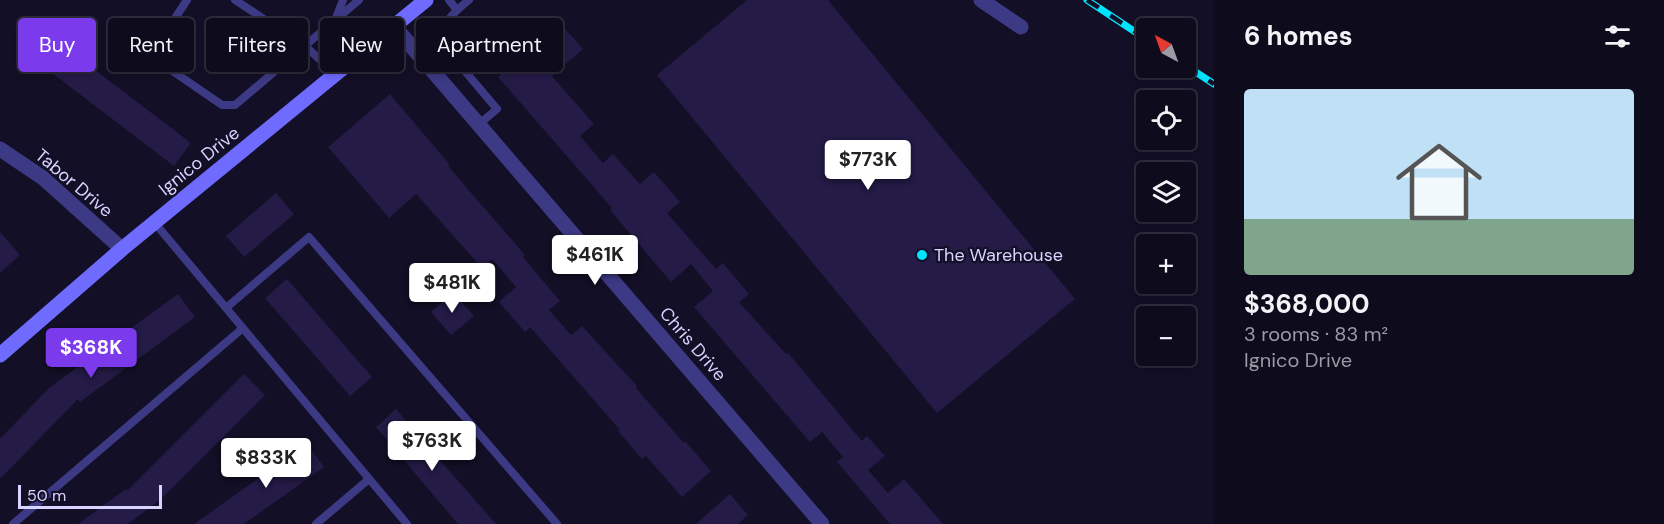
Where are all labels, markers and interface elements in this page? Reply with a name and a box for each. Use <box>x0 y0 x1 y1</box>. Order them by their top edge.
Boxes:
chip: Buy <box>18 18 96 72</box>
chip: Rent <box>108 18 194 72</box>
chip: Filters <box>206 18 308 72</box>
chip: New <box>320 18 404 72</box>
chip: Apartment <box>416 18 563 72</box>
north arrow <box>1136 18 1196 78</box>
map controls <box>1136 18 1196 366</box>
text: 6 homes <box>1244 19 1352 53</box>
icon: filters <box>1601 20 1634 53</box>
button: locate <box>1136 90 1196 150</box>
street label: Ignico Drive <box>154 121 244 201</box>
icon: home <box>1385 128 1493 236</box>
pin: $773K <box>826 140 910 191</box>
street label: Tabor Drive <box>30 143 118 223</box>
text: $773K <box>839 146 897 172</box>
button: layers <box>1136 162 1196 222</box>
button: + <box>1136 234 1196 294</box>
pin: $461K <box>553 235 637 286</box>
text: $461K <box>566 241 624 267</box>
place label: The Warehouse <box>934 243 1063 267</box>
marker: The Warehouse <box>915 248 929 262</box>
pin: $481K <box>410 263 494 314</box>
text: $481K <box>423 269 481 295</box>
text: $368,000 <box>1244 287 1370 321</box>
street label: Chris Drive <box>654 302 732 386</box>
button: − <box>1136 306 1196 366</box>
text: 3 rooms · 83 m² <box>1244 321 1388 347</box>
pin: $368K <box>49 328 133 379</box>
text: $368K <box>60 334 122 360</box>
text: Ignico Drive <box>1244 347 1352 373</box>
pin: $763K <box>390 421 474 472</box>
text: $763K <box>402 427 462 453</box>
pin: $833K <box>224 438 308 489</box>
text: $833K <box>235 444 297 470</box>
scale bar <box>18 482 162 510</box>
text: 50 m <box>27 485 66 506</box>

